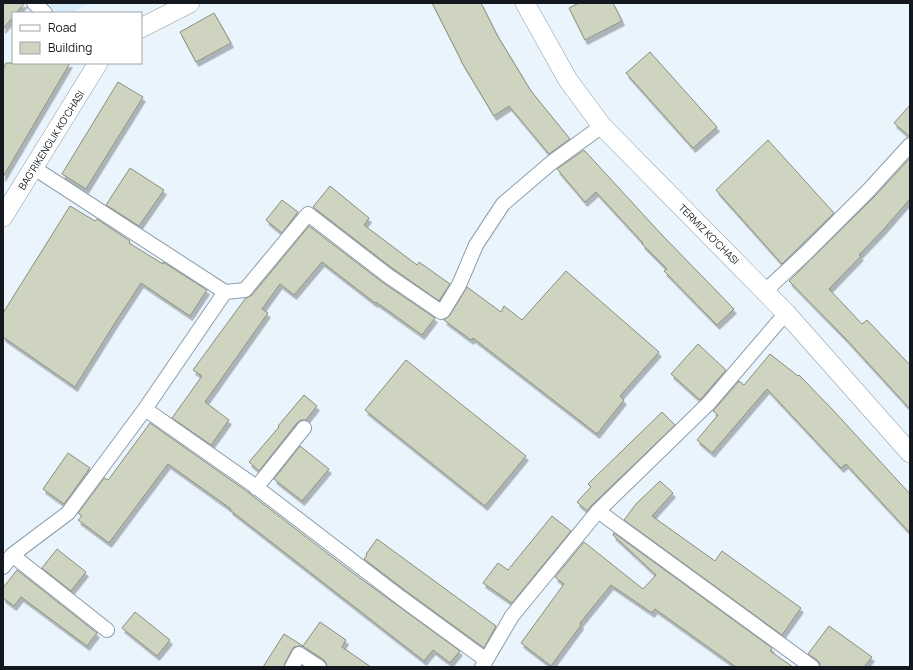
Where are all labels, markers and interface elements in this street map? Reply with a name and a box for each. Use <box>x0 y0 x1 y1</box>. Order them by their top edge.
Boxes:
legend <box>12 12 142 64</box>
text: Road <box>48 19 76 36</box>
text: Building <box>48 39 92 56</box>
street label: BAG'RIKENGLIK KO'CHASI <box>15 88 87 192</box>
street label: TERMIZ KO'CHASI <box>676 201 742 267</box>

